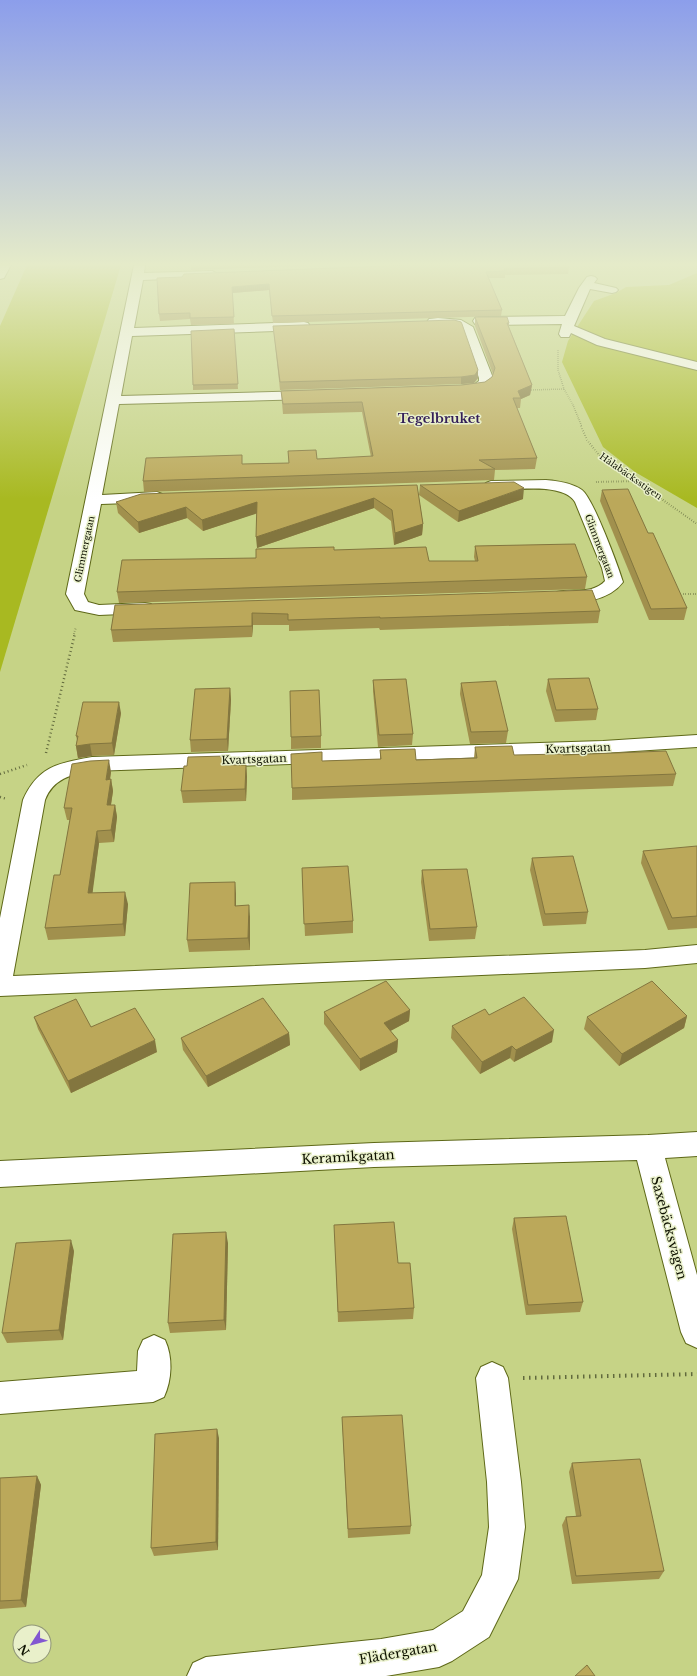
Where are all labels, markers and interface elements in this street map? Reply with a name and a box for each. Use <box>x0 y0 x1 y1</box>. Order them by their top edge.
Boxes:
district label: Tegelbruket <box>398 410 480 427</box>
street label: Hålabäcksstigen <box>598 450 664 502</box>
street label: Glimmergatan <box>583 512 617 580</box>
street label: Glimmergatan <box>72 515 96 583</box>
street label: Kvartsgatan <box>545 740 611 756</box>
street label: Kvartsgatan <box>221 751 287 767</box>
street label: Keramikgatan <box>301 1146 395 1168</box>
street label: Saxebäcksvägen <box>647 1174 691 1282</box>
north arrow <box>12 1624 52 1664</box>
street label: Flädergatan <box>358 1638 438 1668</box>
text: N <box>15 1641 33 1658</box>

